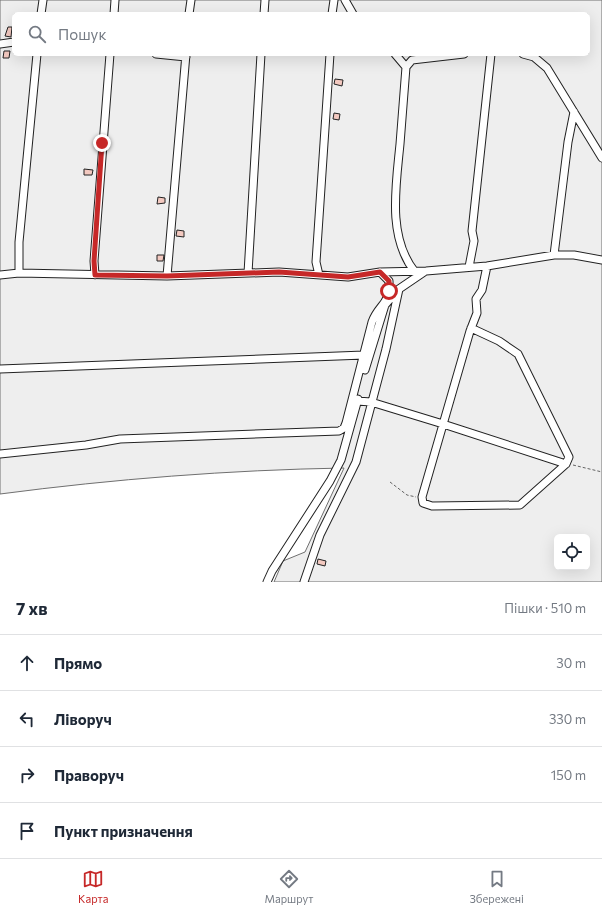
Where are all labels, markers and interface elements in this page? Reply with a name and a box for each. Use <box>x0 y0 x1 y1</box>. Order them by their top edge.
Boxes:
search box <box>12 12 590 56</box>
icon: search <box>26 23 48 45</box>
text: Пошук <box>58 25 106 43</box>
route end <box>93 134 111 152</box>
route start <box>380 282 398 300</box>
map controls <box>554 534 590 570</box>
button: locate <box>554 534 590 570</box>
text: 7 хв <box>16 598 48 619</box>
text: Пішки · 510 m <box>504 600 586 616</box>
icon: ahead <box>16 652 38 674</box>
text: Прямо <box>54 654 102 672</box>
text: 30 m <box>556 655 586 671</box>
icon: left <box>16 708 38 730</box>
text: Ліворуч <box>54 710 112 728</box>
text: 330 m <box>549 711 586 727</box>
icon: right <box>16 764 38 786</box>
text: Праворуч <box>54 766 124 784</box>
text: 150 m <box>551 767 586 783</box>
icon: arrive <box>16 820 38 842</box>
text: Пункт призначення <box>54 822 193 840</box>
tab: Карта <box>78 868 108 905</box>
tab: Маршрут <box>265 868 313 905</box>
tab: Збережені <box>470 868 524 905</box>

